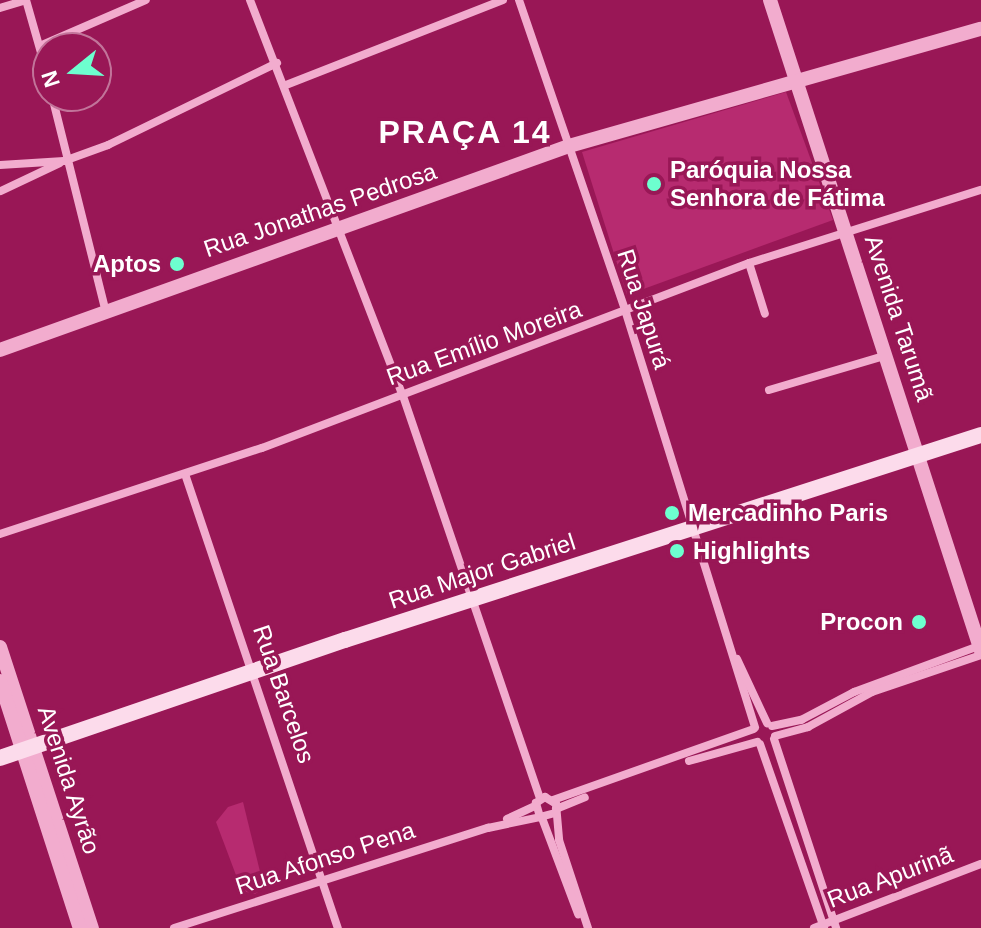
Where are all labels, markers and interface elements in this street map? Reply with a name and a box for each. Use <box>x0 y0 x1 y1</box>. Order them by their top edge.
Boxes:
north arrow <box>32 32 112 112</box>
text: N <box>36 68 65 90</box>
district label: PRAÇA 14 <box>378 113 552 151</box>
place label: Paróquia Nossa Senhora de Fátima <box>670 156 885 212</box>
street label: Rua Jonathas Pedrosa <box>200 157 440 263</box>
marker: Paróquia Nossa Senhora de Fátima <box>645 175 663 193</box>
street label: Avenida Tarumã <box>859 231 939 405</box>
street label: Rua Japurá <box>611 246 677 372</box>
place label: Aptos <box>93 250 161 278</box>
marker: Aptos <box>168 255 186 273</box>
street label: Rua Emílio Moreira <box>383 294 585 392</box>
place label: Mercadinho Paris <box>688 499 888 527</box>
marker: Mercadinho Paris <box>663 504 681 522</box>
street label: Rua Major Gabriel <box>385 527 579 615</box>
place label: Highlights <box>693 537 810 565</box>
marker: Highlights <box>668 542 686 560</box>
place label: Procon <box>820 608 903 636</box>
marker: Procon <box>910 613 928 631</box>
street label: Rua Barcelos <box>247 621 321 767</box>
street label: Avenida Ayrão <box>31 702 107 858</box>
street label: Rua Afonso Pena <box>231 815 419 901</box>
street label: Rua Apurinã <box>823 840 957 914</box>

